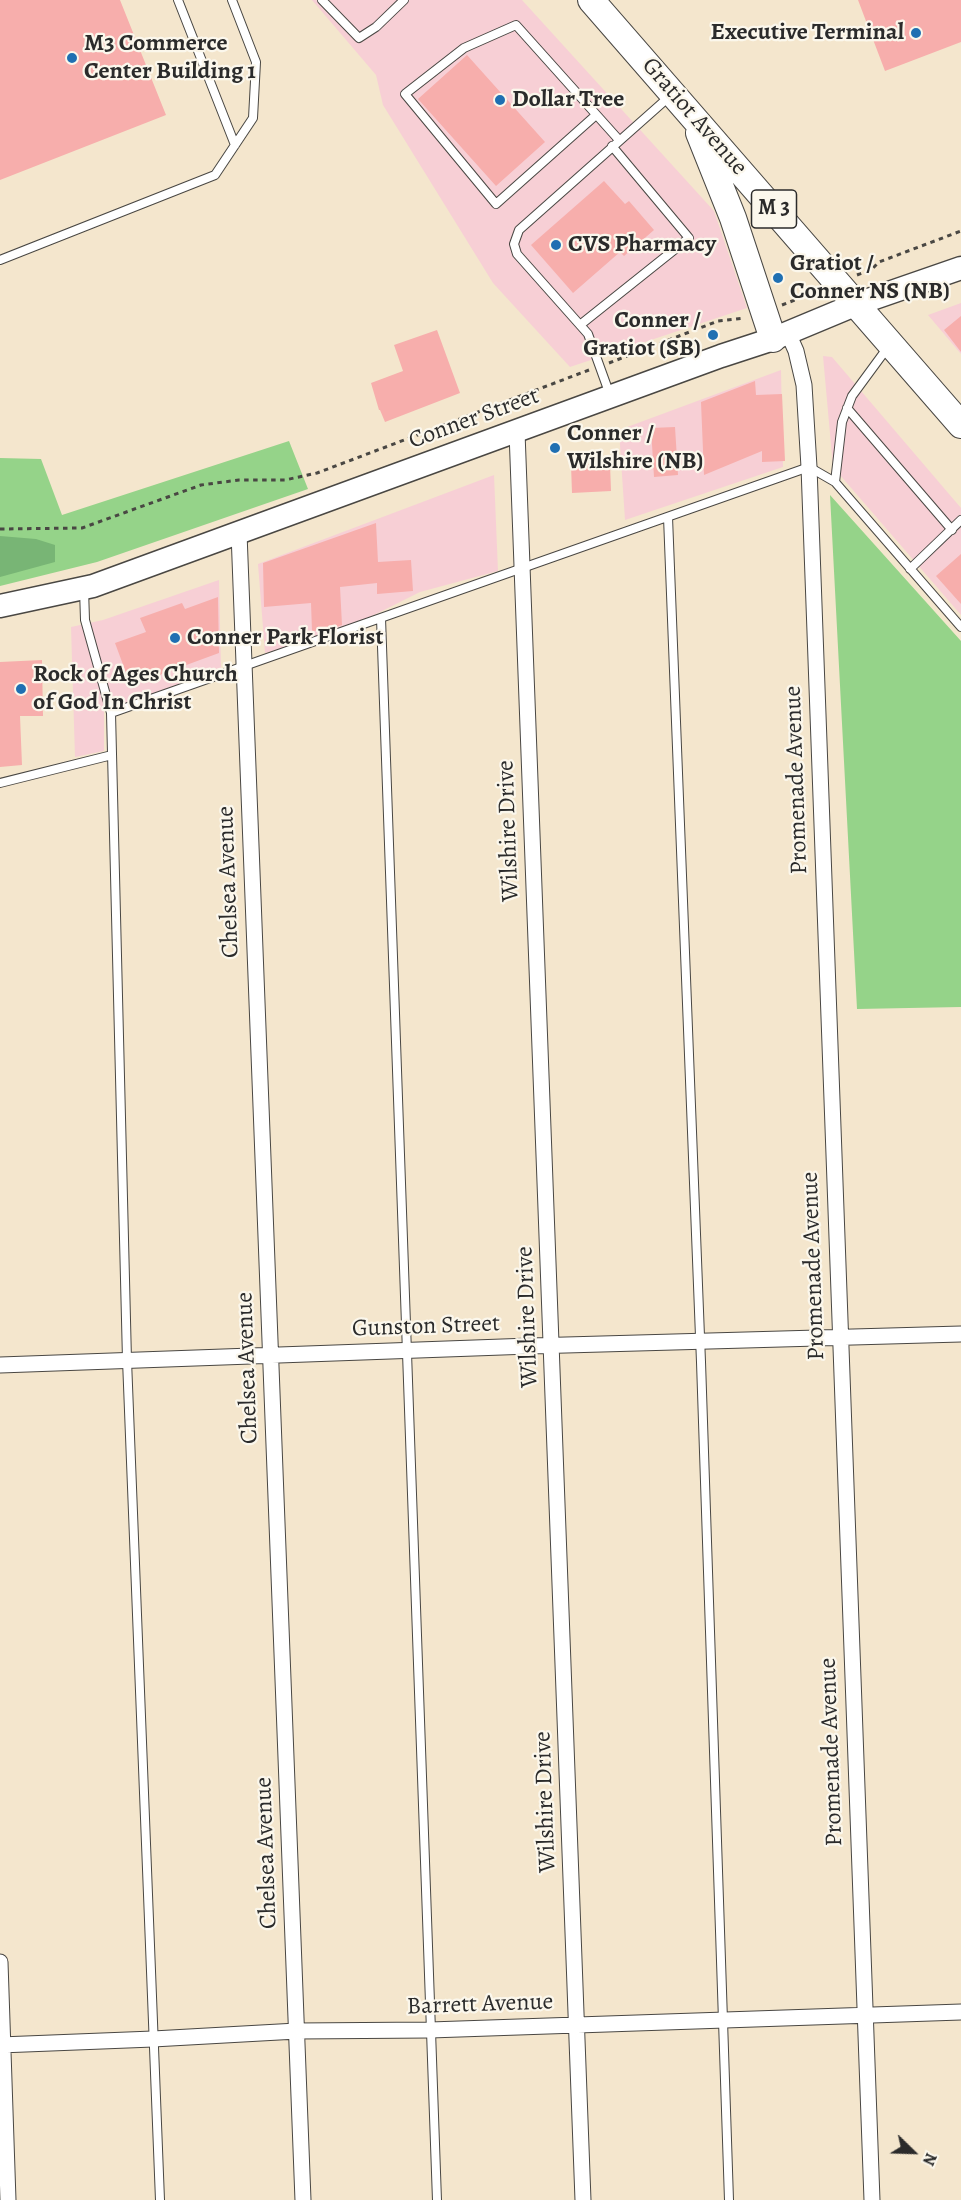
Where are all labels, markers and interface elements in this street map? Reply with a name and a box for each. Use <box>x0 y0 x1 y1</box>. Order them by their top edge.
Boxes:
place label: Executive Terminal <box>711 19 904 47</box>
marker: Executive Terminal <box>909 26 923 40</box>
place label: M3 Commerce Center Building 1 <box>84 30 256 86</box>
marker: M3 Commerce Center Building 1 <box>65 51 79 65</box>
street label: Gratiot Avenue <box>635 52 753 182</box>
place label: Dollar Tree <box>512 86 624 114</box>
marker: Dollar Tree <box>493 93 507 107</box>
road number: M 3 <box>752 190 796 228</box>
place label: CVS Pharmacy <box>568 231 716 259</box>
marker: CVS Pharmacy <box>549 238 563 252</box>
place label: Gratiot / Conner NS (NB) <box>790 250 950 306</box>
marker: Gratiot / Conner NS (NB) <box>771 271 785 285</box>
place label: Conner / Gratiot (SB) <box>583 307 701 363</box>
marker: Conner / Gratiot (SB) <box>706 328 720 342</box>
street label: Conner Street <box>405 382 543 456</box>
place label: Conner / Wilshire (NB) <box>567 420 703 476</box>
marker: Conner / Wilshire (NB) <box>548 441 562 455</box>
place label: Conner Park Florist <box>187 624 383 652</box>
marker: Conner Park Florist <box>168 631 182 645</box>
place label: Rock of Ages Church of God In Christ <box>33 661 238 717</box>
marker: Rock of Ages Church of God In Christ <box>14 682 28 696</box>
street label: Promenade Avenue <box>779 685 815 875</box>
street label: Wilshire Drive <box>492 760 526 902</box>
street label: Chelsea Avenue <box>212 805 246 959</box>
street label: Promenade Avenue <box>796 1171 832 1361</box>
street label: Wilshire Drive <box>511 1246 545 1388</box>
street label: Chelsea Avenue <box>231 1291 265 1445</box>
street label: Gunston Street <box>351 1310 501 1344</box>
street label: Promenade Avenue <box>814 1657 850 1847</box>
street label: Wilshire Drive <box>529 1731 563 1873</box>
street label: Chelsea Avenue <box>250 1776 284 1930</box>
street label: Barrett Avenue <box>406 1988 554 2022</box>
north arrow <box>883 2122 943 2182</box>
text: N <box>917 2149 942 2169</box>

